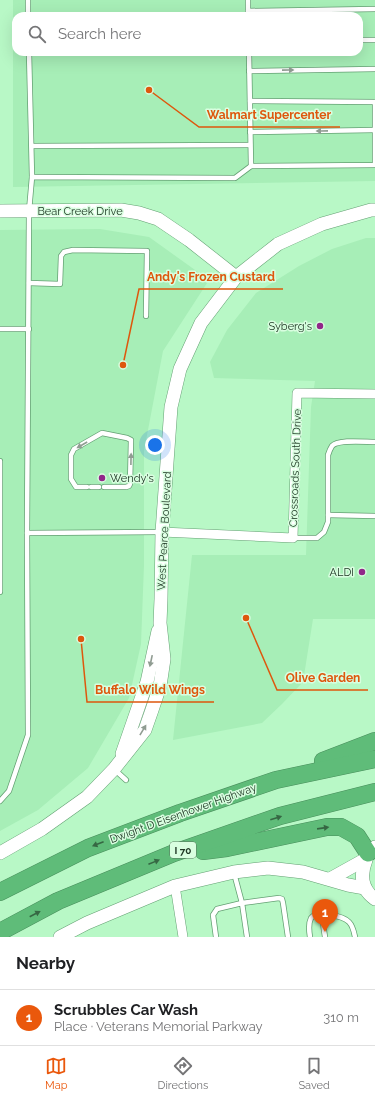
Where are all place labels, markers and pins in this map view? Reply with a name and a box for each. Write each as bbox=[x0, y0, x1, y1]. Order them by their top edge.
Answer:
callout: Walmart Supercenter bbox=[199, 103, 340, 127]
callout: Andy's Frozen Custard bbox=[139, 265, 283, 289]
place label: Syberg's bbox=[268, 320, 312, 333]
marker: Syberg's bbox=[315, 321, 325, 331]
place label: Wendy's bbox=[110, 472, 154, 485]
marker: Wendy's bbox=[97, 473, 107, 483]
place label: ALDI bbox=[330, 566, 354, 579]
marker: ALDI bbox=[357, 567, 367, 577]
callout: Olive Garden bbox=[277, 666, 368, 690]
callout: Buffalo Wild Wings bbox=[87, 678, 214, 702]
pin: 1 bbox=[312, 899, 338, 932]

